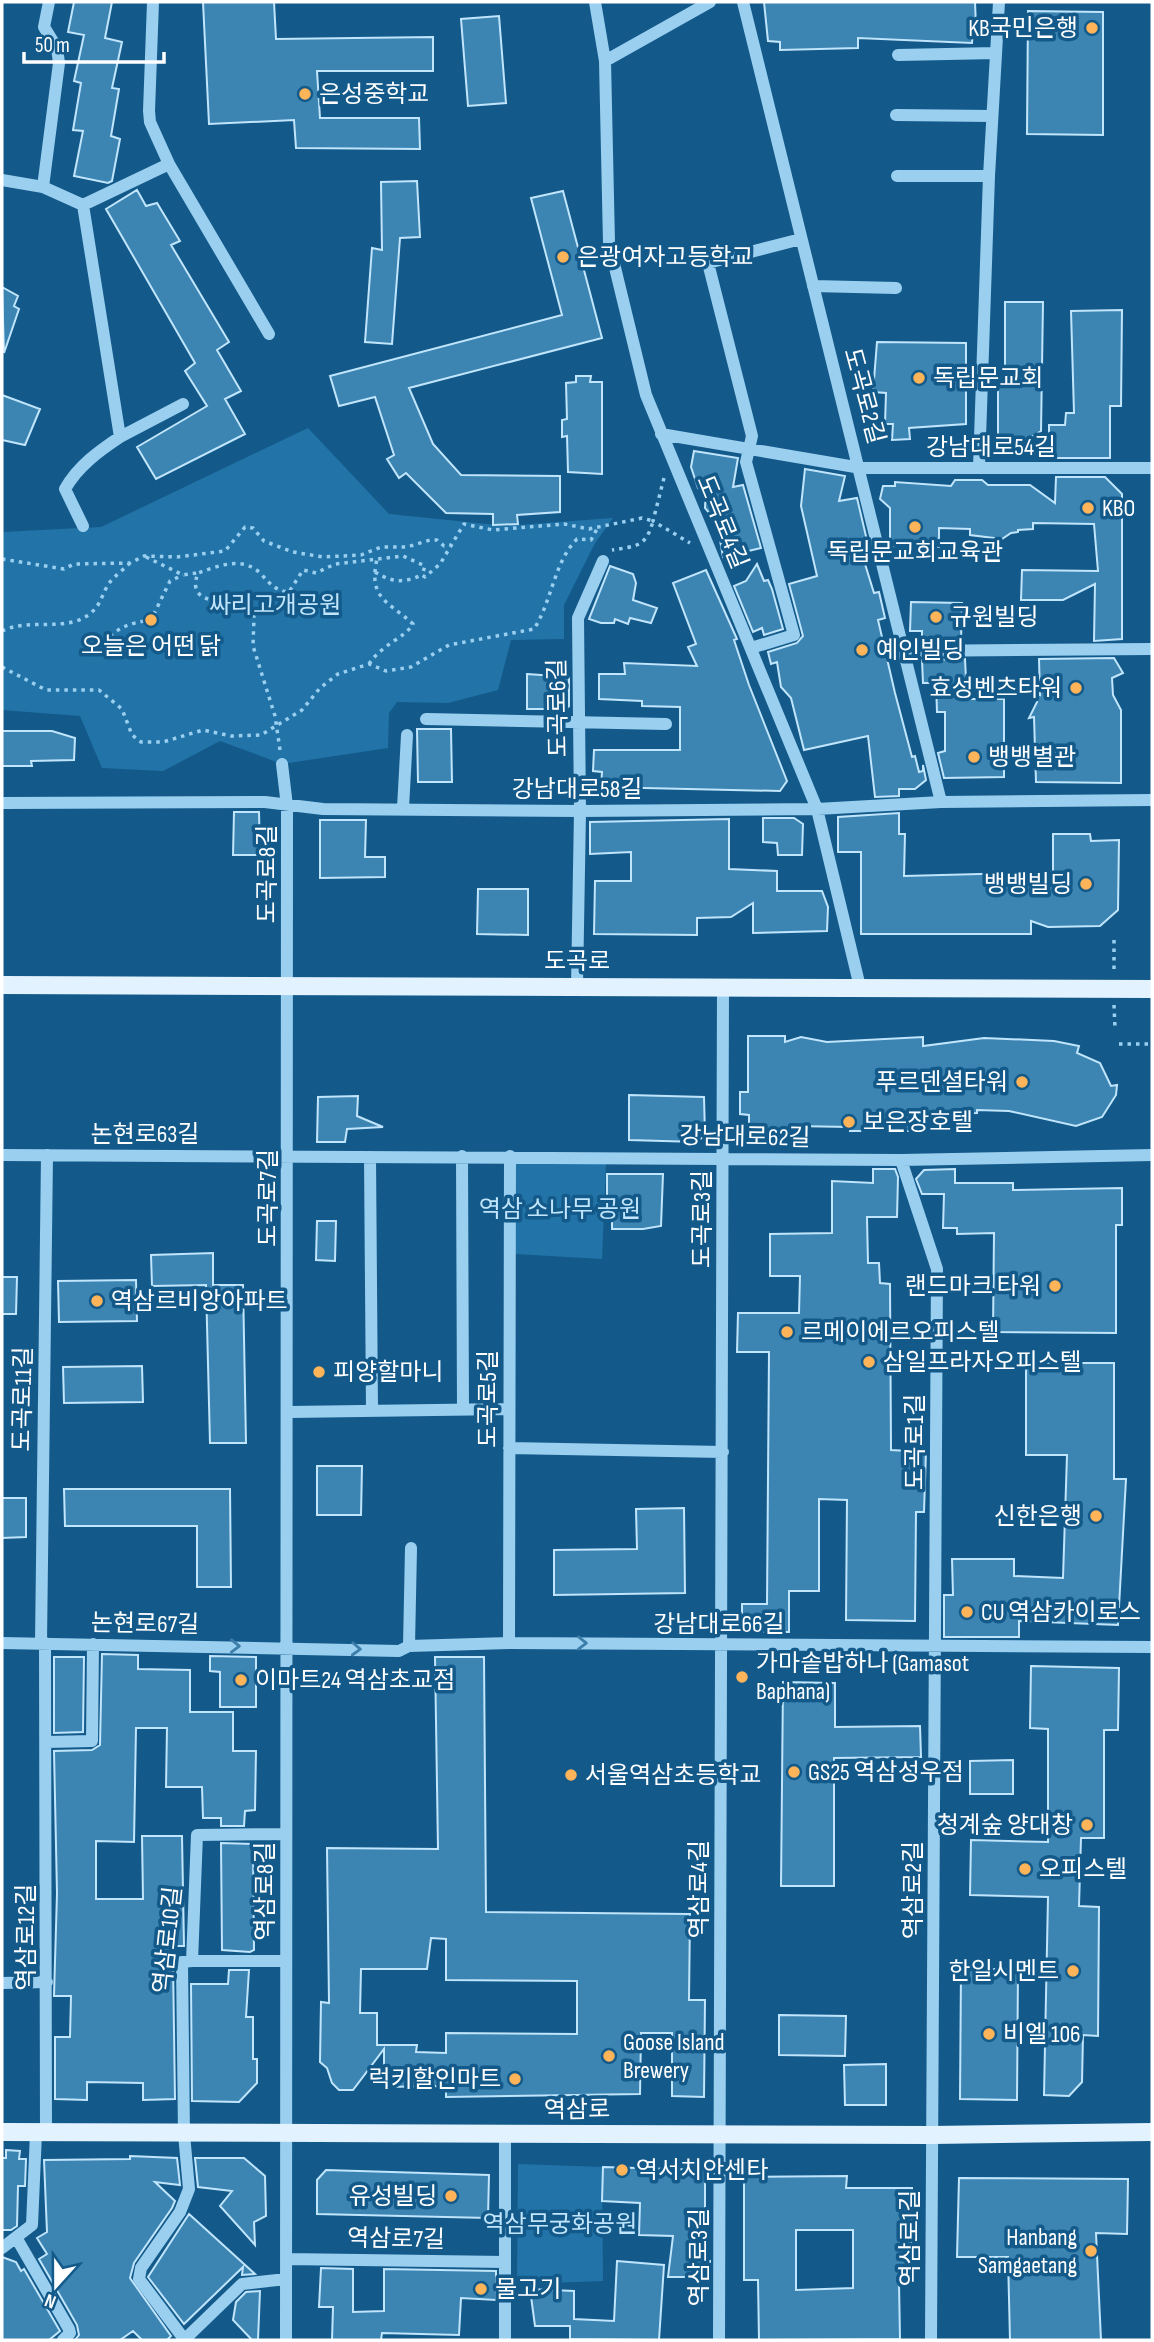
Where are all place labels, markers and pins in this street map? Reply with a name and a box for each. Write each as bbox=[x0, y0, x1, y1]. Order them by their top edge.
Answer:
place label: KB국민은행 bbox=[968, 14, 1078, 43]
marker: KB국민은행 bbox=[1084, 20, 1100, 36]
place label: 은성중학교 bbox=[319, 80, 429, 109]
marker: 은성중학교 bbox=[297, 86, 313, 102]
place label: 은광여자고등학교 bbox=[577, 243, 754, 272]
marker: 은광여자고등학교 bbox=[555, 249, 571, 265]
place label: 독립문교회 bbox=[933, 364, 1043, 393]
marker: 독립문교회 bbox=[911, 370, 927, 386]
place label: KBO bbox=[1102, 494, 1135, 523]
marker: KBO bbox=[1080, 500, 1096, 516]
marker: 독립문교회교육관 bbox=[907, 519, 923, 535]
place label: 독립문교회교육관 bbox=[827, 538, 1003, 567]
place label: 규원빌딩 bbox=[950, 603, 1038, 632]
marker: 규원빌딩 bbox=[928, 609, 944, 625]
marker: 오늘은 어떤 닭 bbox=[143, 612, 159, 628]
place label: 오늘은 어떤 닭 bbox=[81, 632, 221, 661]
place label: 예인빌딩 bbox=[876, 636, 964, 665]
marker: 예인빌딩 bbox=[854, 642, 870, 658]
place label: 효성벤츠타워 bbox=[930, 674, 1062, 703]
marker: 효성벤츠타워 bbox=[1068, 680, 1084, 696]
place label: 뱅뱅별관 bbox=[988, 743, 1076, 772]
marker: 뱅뱅별관 bbox=[966, 749, 982, 765]
place label: 뱅뱅빌딩 bbox=[984, 870, 1072, 899]
marker: 뱅뱅빌딩 bbox=[1078, 876, 1094, 892]
place label: 푸르덴셜타워 bbox=[876, 1068, 1008, 1097]
marker: 푸르덴셜타워 bbox=[1014, 1074, 1030, 1090]
place label: 보은장호텔 bbox=[863, 1108, 973, 1137]
marker: 보은장호텔 bbox=[841, 1114, 857, 1130]
place label: 랜드마크 타워 bbox=[905, 1272, 1041, 1301]
marker: 랜드마크 타워 bbox=[1047, 1278, 1063, 1294]
place label: 역삼르비앙아파트 bbox=[111, 1287, 288, 1316]
marker: 역삼르비앙아파트 bbox=[89, 1293, 105, 1309]
place label: 르메이에르오피스텔 bbox=[801, 1318, 1000, 1347]
marker: 르메이에르오피스텔 bbox=[779, 1324, 795, 1340]
place label: 삼일프라자오피스텔 bbox=[883, 1348, 1082, 1377]
marker: 삼일프라자오피스텔 bbox=[861, 1354, 877, 1370]
place label: 피양할마니 bbox=[333, 1358, 443, 1387]
marker: 피양할마니 bbox=[311, 1364, 327, 1380]
place label: 신한은행 bbox=[994, 1502, 1082, 1531]
marker: 신한은행 bbox=[1088, 1508, 1104, 1524]
place label: CU 역삼카이로스 bbox=[981, 1598, 1141, 1627]
marker: CU 역삼카이로스 bbox=[959, 1604, 975, 1620]
place label: 가마솥밥하나 (Gamasot Baphana) bbox=[756, 1649, 969, 1706]
place label: 이마트24 역삼초교점 bbox=[255, 1666, 455, 1695]
marker: 가마솥밥하나 (Gamasot Baphana) bbox=[734, 1669, 750, 1685]
marker: 이마트24 역삼초교점 bbox=[233, 1672, 249, 1688]
place label: GS25 역삼성우점 bbox=[808, 1758, 964, 1787]
place label: 서울역삼초등학교 bbox=[585, 1761, 762, 1790]
marker: GS25 역삼성우점 bbox=[786, 1764, 802, 1780]
marker: 서울역삼초등학교 bbox=[563, 1767, 579, 1783]
place label: 청계숲 양대창 bbox=[937, 1811, 1073, 1840]
marker: 청계숲 양대창 bbox=[1079, 1817, 1095, 1833]
place label: 오피스텔 bbox=[1039, 1855, 1127, 1884]
marker: 오피스텔 bbox=[1017, 1861, 1033, 1877]
place label: 한일시멘트 bbox=[949, 1957, 1059, 1986]
marker: 한일시멘트 bbox=[1065, 1963, 1081, 1979]
place label: 비엘 106 bbox=[1003, 2020, 1081, 2049]
marker: 비엘 106 bbox=[981, 2026, 997, 2042]
place label: Goose Island Brewery bbox=[623, 2028, 724, 2085]
marker: Goose Island Brewery bbox=[601, 2048, 617, 2064]
place label: 럭키할인마트 bbox=[369, 2065, 501, 2094]
marker: 럭키할인마트 bbox=[507, 2071, 523, 2087]
place label: 역서치안센타 bbox=[636, 2156, 768, 2185]
marker: 역서치안센타 bbox=[614, 2162, 630, 2178]
place label: 유성빌딩 bbox=[349, 2182, 437, 2211]
marker: 유성빌딩 bbox=[443, 2188, 459, 2204]
place label: Hanbang Samgaetang bbox=[978, 2223, 1077, 2280]
marker: Hanbang Samgaetang bbox=[1083, 2243, 1099, 2259]
place label: 물고기 bbox=[495, 2275, 561, 2304]
marker: 물고기 bbox=[473, 2281, 489, 2297]

